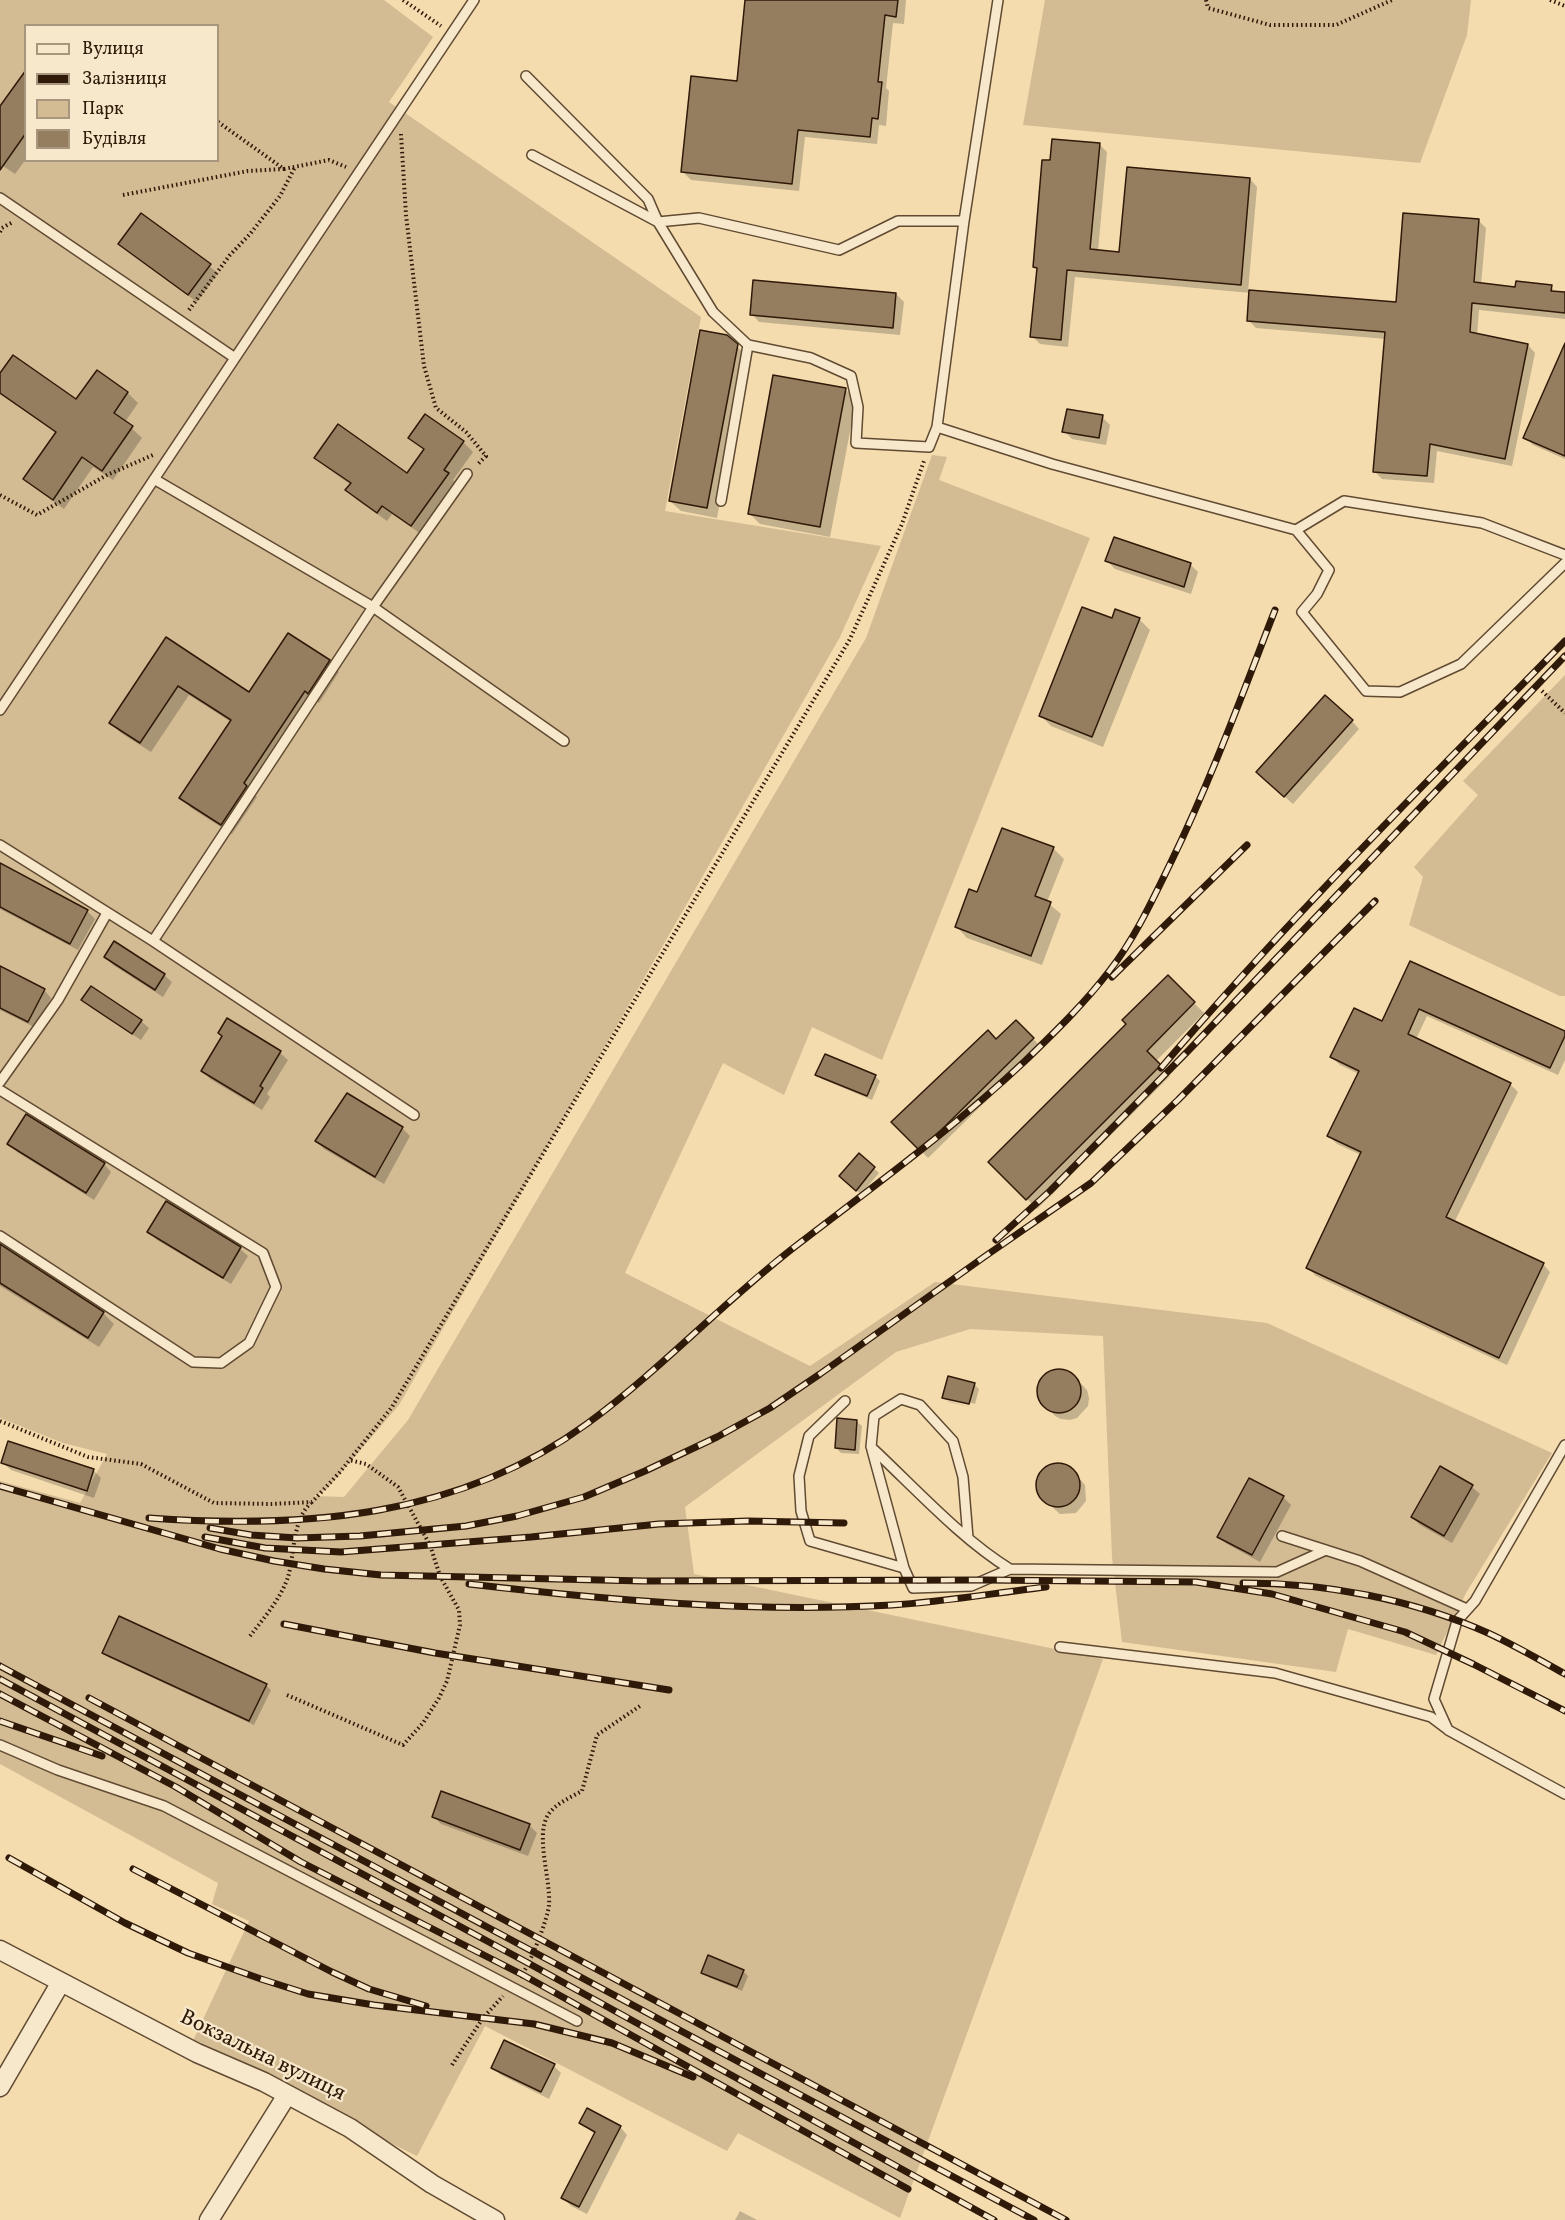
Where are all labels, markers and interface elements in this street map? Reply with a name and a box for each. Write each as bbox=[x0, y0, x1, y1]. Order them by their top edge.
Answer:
legend bbox=[24, 24, 219, 162]
text: Вулиця bbox=[82, 37, 144, 62]
text: Залізниця bbox=[82, 67, 167, 92]
text: Парк bbox=[82, 97, 124, 122]
text: Будівля bbox=[82, 127, 146, 152]
street label: Вокзальна вулиця bbox=[175, 2005, 349, 2109]

